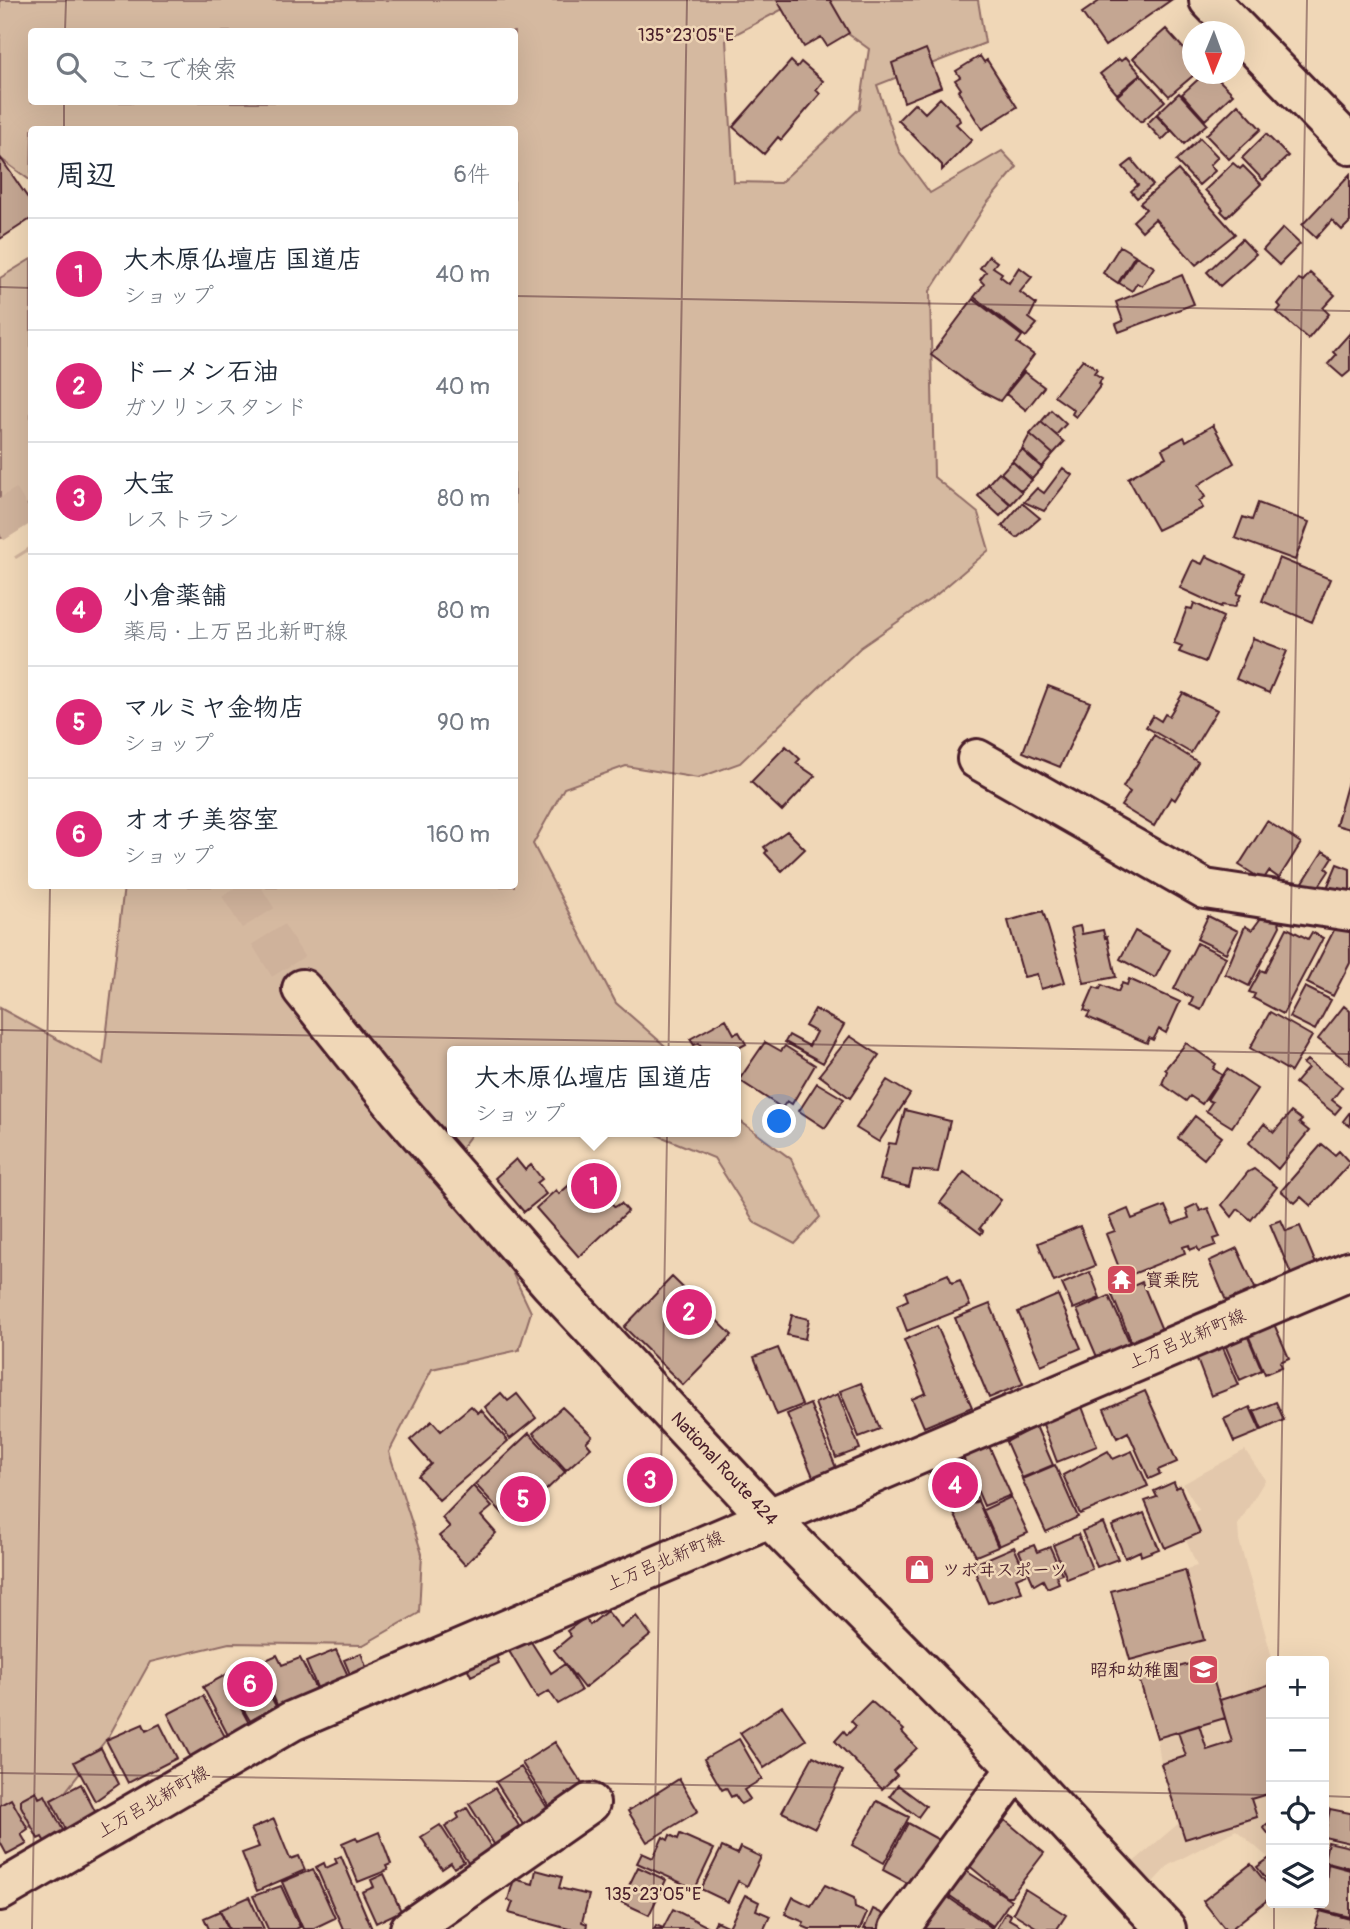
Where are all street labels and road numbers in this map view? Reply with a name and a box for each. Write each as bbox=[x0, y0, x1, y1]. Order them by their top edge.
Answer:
street label: 上万呂北新町線 bbox=[1125, 1304, 1249, 1374]
street label: National Route 424 bbox=[666, 1407, 783, 1531]
street label: 上万呂北新町線 bbox=[603, 1526, 727, 1596]
street label: 上万呂北新町線 bbox=[93, 1761, 213, 1843]

